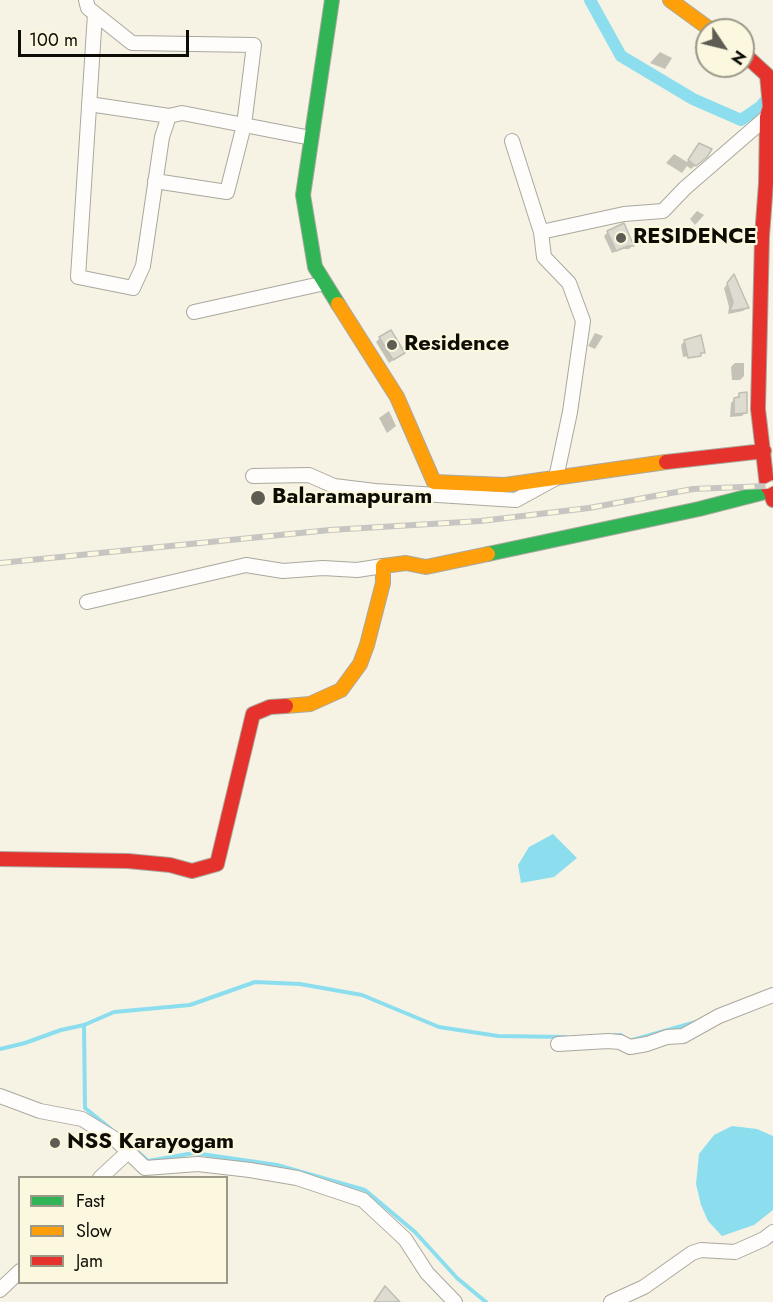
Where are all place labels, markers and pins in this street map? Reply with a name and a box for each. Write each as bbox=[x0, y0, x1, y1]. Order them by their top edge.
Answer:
place label: RESIDENCE bbox=[633, 225, 757, 251]
marker: RESIDENCE bbox=[614, 231, 628, 245]
place label: Residence bbox=[404, 332, 509, 358]
marker: Residence bbox=[385, 338, 399, 352]
place label: Balaramapuram bbox=[272, 485, 432, 511]
marker: Balaramapuram bbox=[249, 489, 267, 507]
place label: NSS Karayogam bbox=[67, 1130, 234, 1156]
marker: NSS Karayogam bbox=[48, 1136, 62, 1150]

